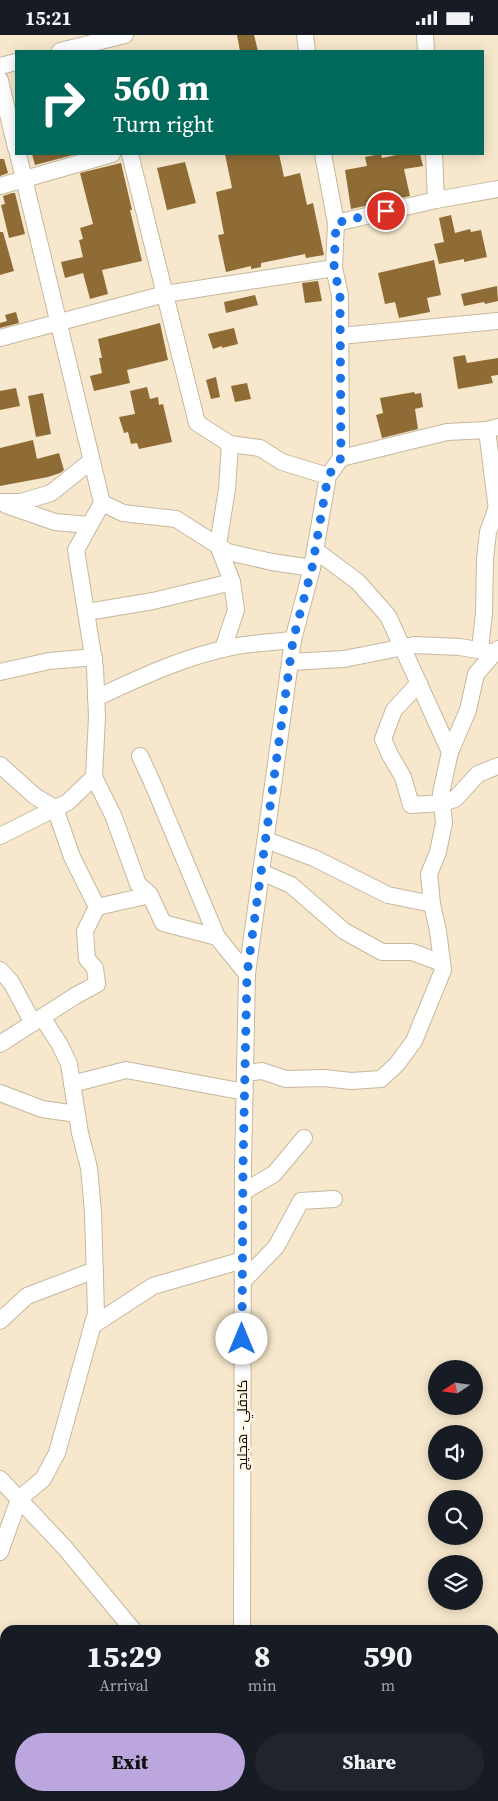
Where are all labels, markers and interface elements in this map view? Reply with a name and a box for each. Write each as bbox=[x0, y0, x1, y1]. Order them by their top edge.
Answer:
text: 15:21 bbox=[25, 5, 72, 31]
text: 560 m bbox=[113, 64, 209, 112]
icon: right bbox=[30, 70, 95, 135]
text: Turn right bbox=[113, 109, 214, 139]
pin bbox=[365, 190, 407, 232]
icon: arrive bbox=[372, 197, 400, 225]
position arrow bbox=[215, 1312, 267, 1364]
north arrow bbox=[428, 1360, 482, 1415]
map controls bbox=[428, 1360, 483, 1610]
street label: كادقلي - هجليج bbox=[232, 1380, 254, 1470]
button: sound bbox=[428, 1425, 483, 1480]
button: search bbox=[428, 1490, 483, 1545]
button: layers bbox=[428, 1555, 483, 1610]
text: 15:29 bbox=[86, 1636, 161, 1677]
text: 8 bbox=[254, 1636, 271, 1677]
text: 590 bbox=[363, 1636, 413, 1677]
text: Arrival bbox=[99, 1674, 149, 1696]
text: min bbox=[248, 1674, 277, 1696]
text: m bbox=[381, 1674, 395, 1696]
button: Exit bbox=[15, 1733, 245, 1791]
button: Share bbox=[255, 1733, 484, 1791]

